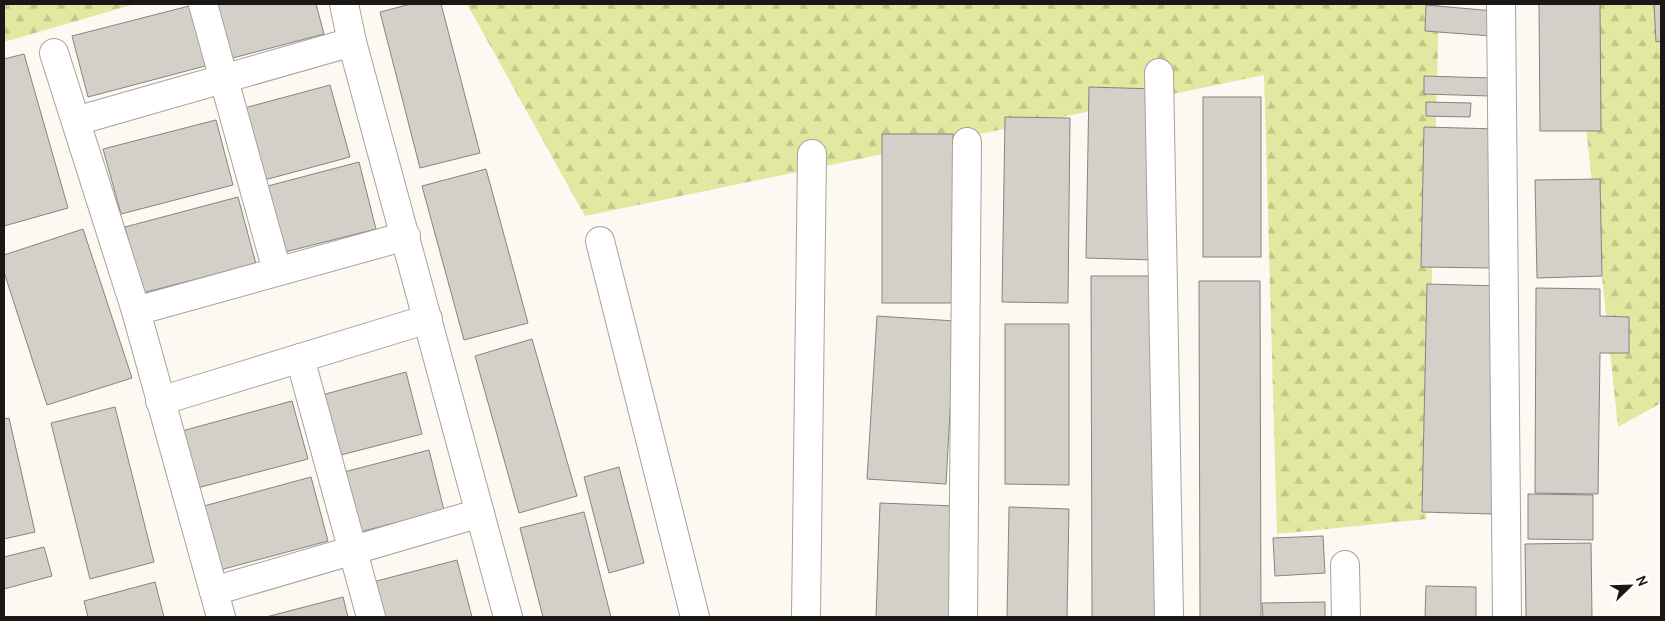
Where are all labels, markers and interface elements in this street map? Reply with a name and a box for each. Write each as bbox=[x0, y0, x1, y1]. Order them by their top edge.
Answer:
north arrow bbox=[1605, 561, 1655, 611]
text: N bbox=[1632, 573, 1652, 589]

